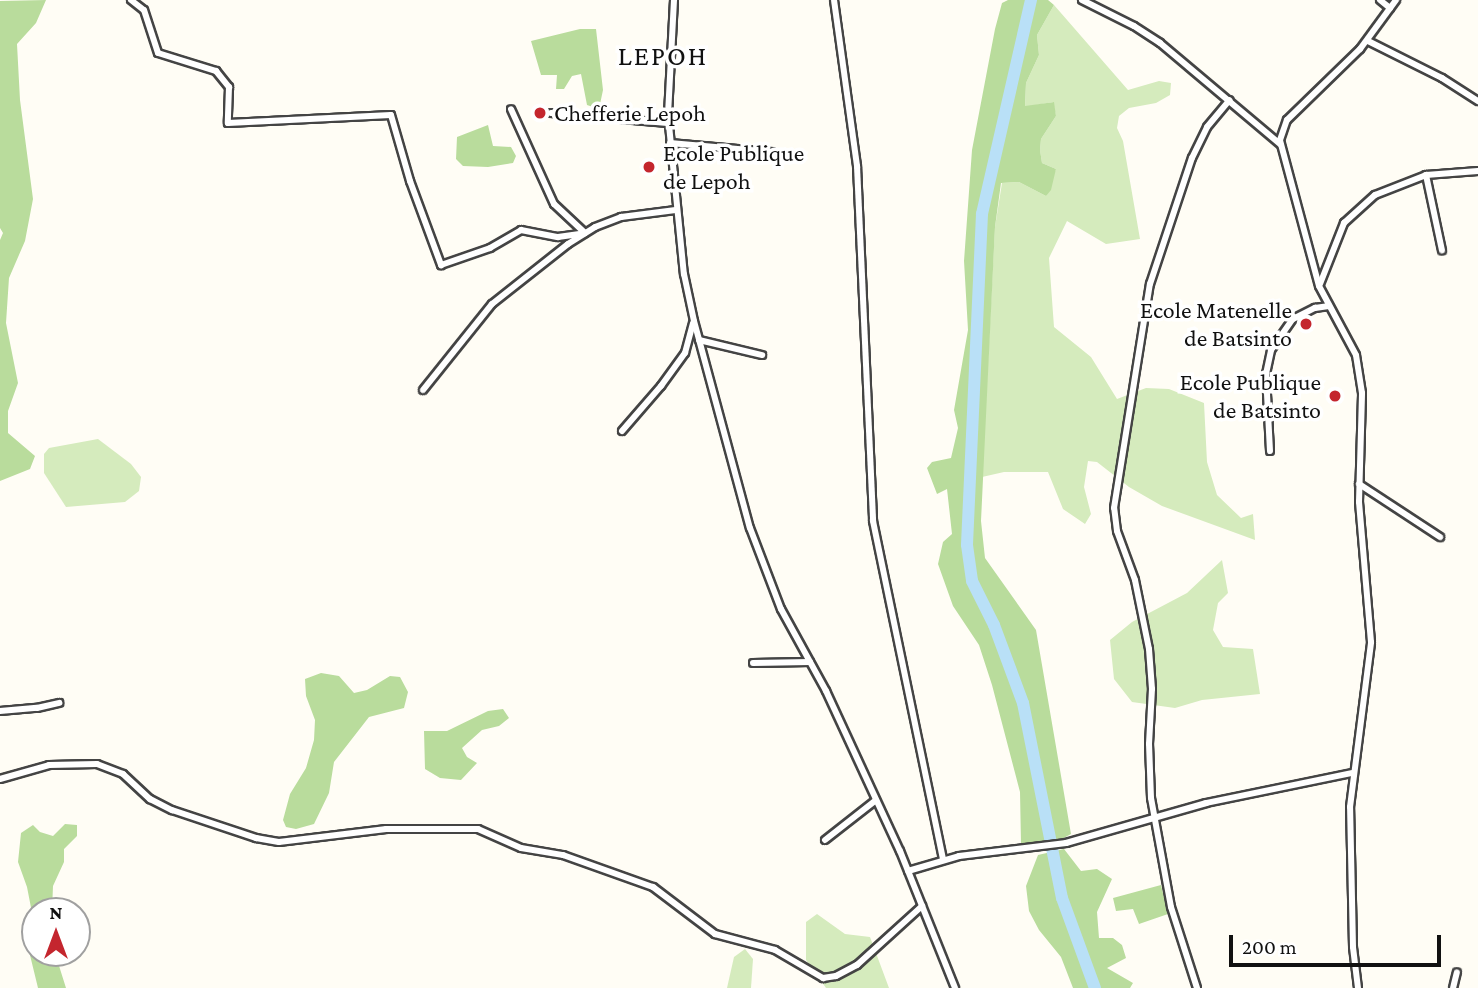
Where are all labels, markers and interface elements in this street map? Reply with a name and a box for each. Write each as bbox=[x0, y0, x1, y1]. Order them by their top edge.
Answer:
district label: LEPOH bbox=[618, 39, 708, 73]
place label: Chefferie Lepoh bbox=[554, 99, 706, 127]
marker: Chefferie Lepoh bbox=[532, 105, 548, 121]
place label: Ecole Publique de Lepoh bbox=[663, 139, 804, 195]
marker: Ecole Publique de Lepoh bbox=[641, 159, 657, 175]
place label: Ecole Matenelle de Batsinto bbox=[1140, 296, 1292, 352]
marker: Ecole Matenelle de Batsinto bbox=[1298, 316, 1314, 332]
place label: Ecole Publique de Batsinto bbox=[1180, 368, 1321, 424]
marker: Ecole Publique de Batsinto bbox=[1327, 388, 1343, 404]
north arrow bbox=[21, 897, 91, 967]
text: N bbox=[50, 902, 62, 923]
scale bar bbox=[1233, 922, 1445, 966]
text: 200 m bbox=[1242, 935, 1297, 959]

